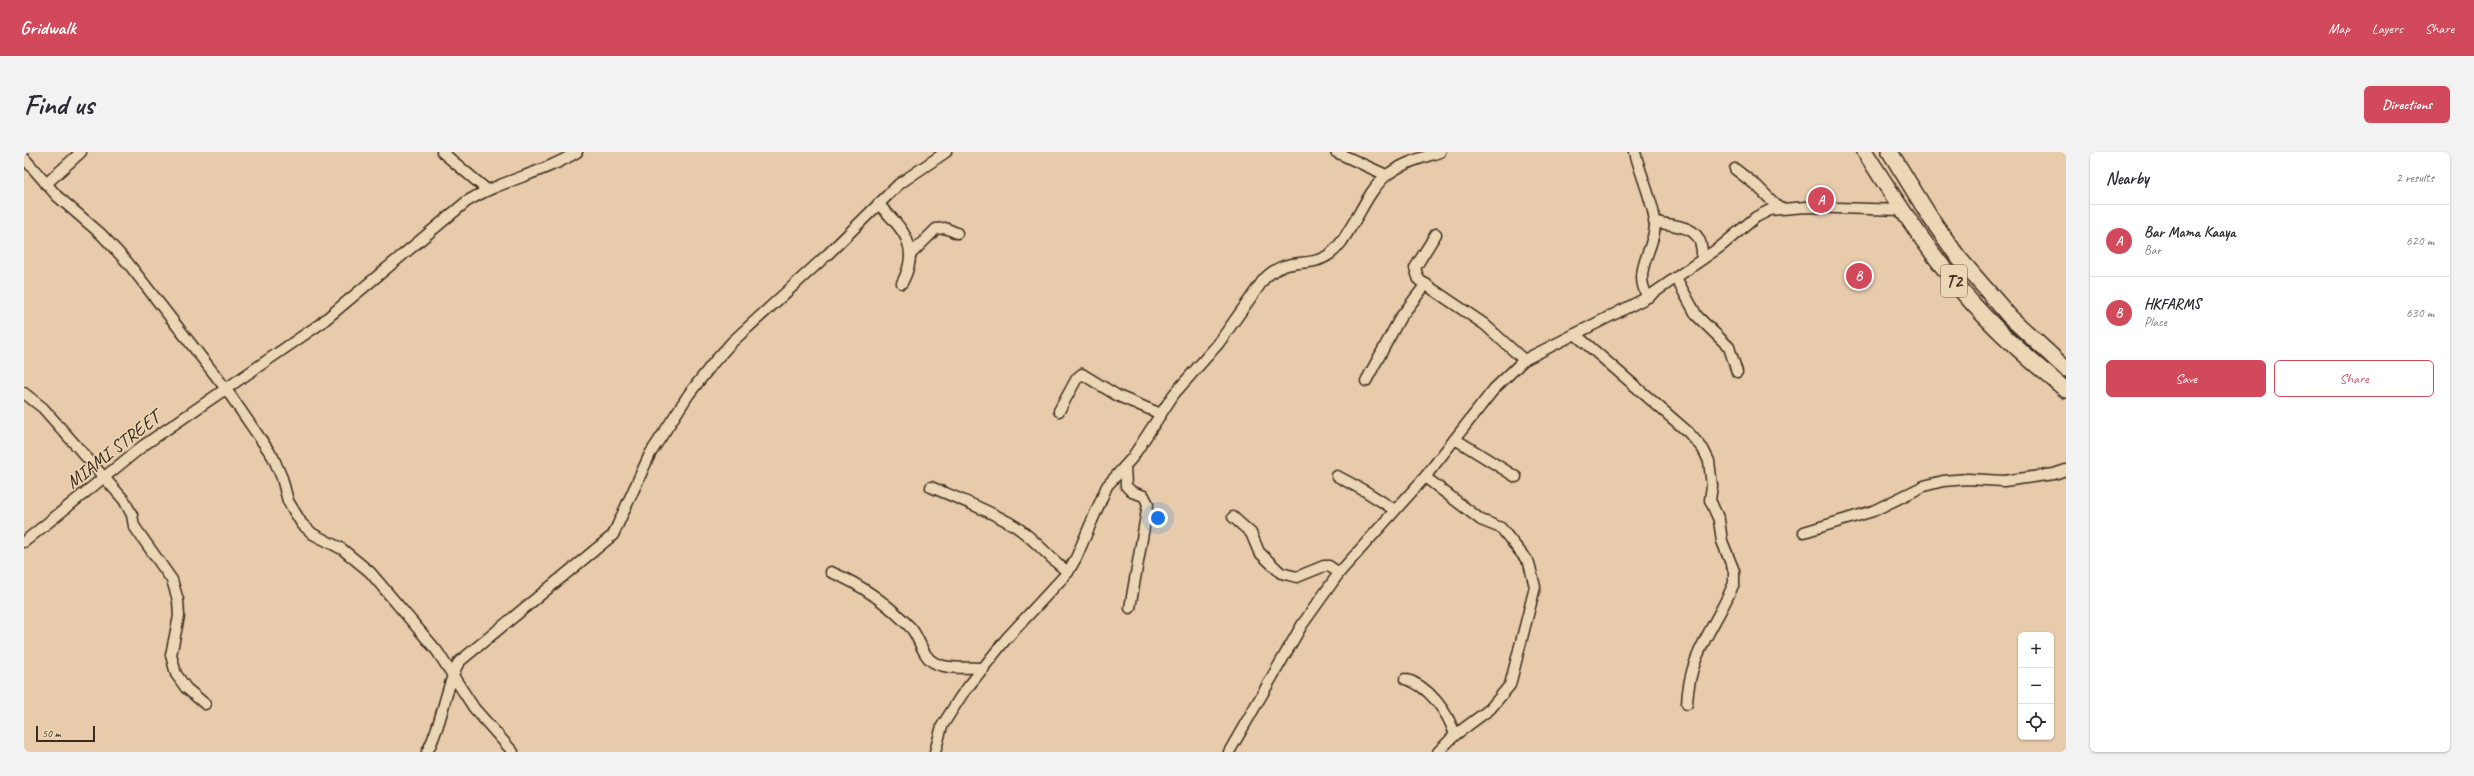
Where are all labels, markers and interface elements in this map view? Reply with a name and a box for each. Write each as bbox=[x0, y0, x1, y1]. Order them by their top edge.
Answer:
text: Gridwalk bbox=[20, 16, 76, 40]
text: Map bbox=[2328, 20, 2350, 37]
text: Layers bbox=[2372, 20, 2403, 37]
text: Share bbox=[2425, 20, 2454, 37]
button: Directions bbox=[2364, 86, 2450, 123]
text: Find us bbox=[24, 87, 94, 122]
text: Nearby bbox=[2106, 168, 2149, 189]
text: 2 results bbox=[2396, 170, 2434, 186]
pin: A bbox=[1808, 185, 1834, 215]
text: Bar Mama Kaaya bbox=[2144, 223, 2236, 242]
text: A bbox=[2116, 233, 2122, 249]
text: 620 m bbox=[2406, 233, 2434, 249]
text: Bar bbox=[2144, 242, 2161, 258]
pin: B bbox=[1846, 261, 1872, 291]
road number: T2 bbox=[1941, 265, 1967, 297]
text: HKFARMS bbox=[2144, 295, 2201, 314]
text: B bbox=[2116, 305, 2122, 321]
text: 630 m bbox=[2406, 305, 2434, 321]
text: Place bbox=[2144, 314, 2167, 330]
button: Save bbox=[2106, 360, 2266, 397]
button: Share bbox=[2274, 360, 2434, 397]
street label: MIAMI STREET bbox=[61, 403, 169, 494]
your location bbox=[1148, 508, 1168, 528]
map controls bbox=[2018, 632, 2054, 740]
button: + bbox=[2018, 632, 2054, 668]
button: − bbox=[2018, 668, 2054, 704]
button: locate bbox=[2018, 704, 2054, 740]
scale bar bbox=[36, 724, 95, 743]
text: 50 m bbox=[42, 726, 61, 740]

